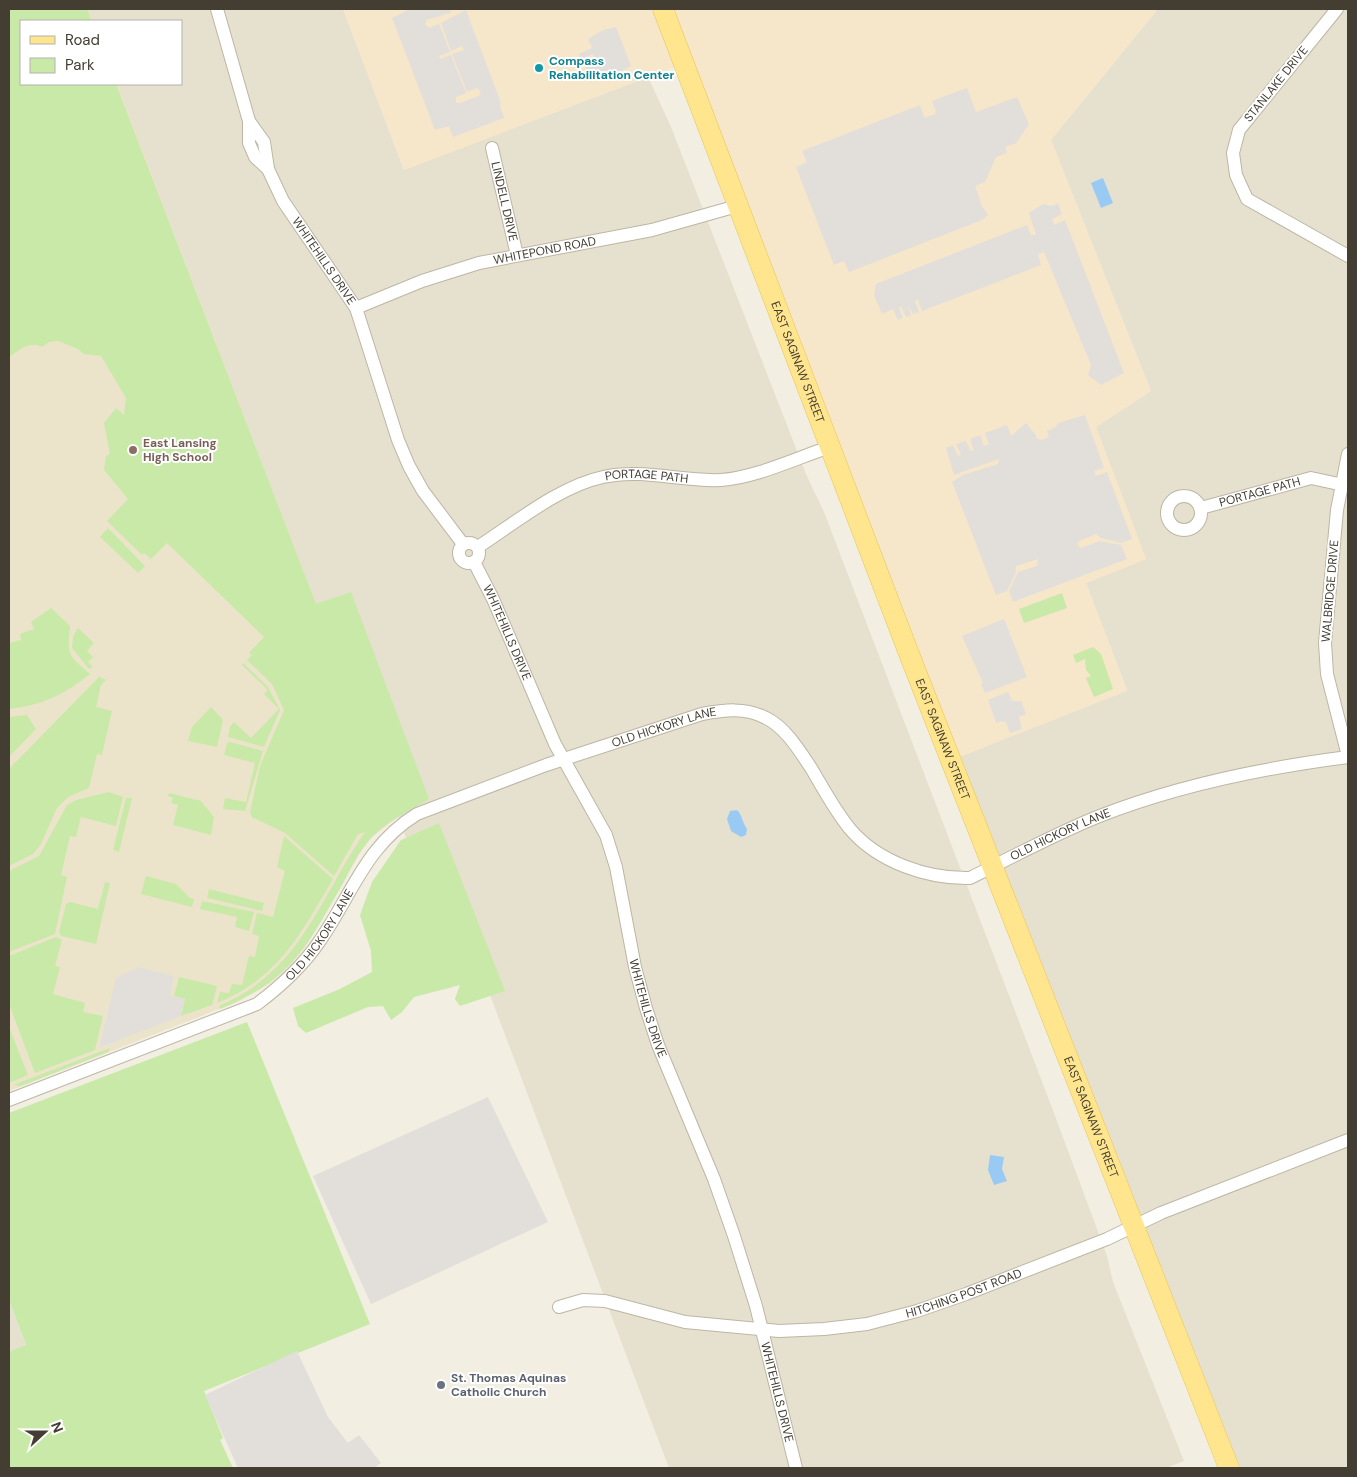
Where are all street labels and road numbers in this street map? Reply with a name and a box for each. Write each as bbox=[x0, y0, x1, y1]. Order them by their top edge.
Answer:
street label: STANLAKE DRIVE bbox=[1240, 43, 1312, 125]
street label: LINDELL DRIVE bbox=[487, 160, 522, 243]
street label: WHITEHILLS DRIVE bbox=[288, 214, 360, 308]
street label: WHITEPOND ROAD bbox=[492, 233, 597, 268]
street label: EAST SAGINAW STREET bbox=[767, 299, 828, 426]
street label: PORTAGE PATH bbox=[604, 466, 689, 487]
street label: PORTAGE PATH bbox=[1217, 473, 1302, 511]
street label: WALBRIDGE DRIVE bbox=[1318, 539, 1342, 643]
street label: WHITEHILLS DRIVE bbox=[479, 582, 535, 683]
street label: EAST SAGINAW STREET bbox=[912, 676, 974, 803]
street label: OLD HICKORY LANE bbox=[610, 704, 718, 751]
street label: OLD HICKORY LANE bbox=[1007, 804, 1113, 864]
street label: OLD HICKORY LANE bbox=[282, 886, 357, 984]
street label: WHITEHILLS DRIVE bbox=[626, 957, 670, 1060]
street label: EAST SAGINAW STREET bbox=[1060, 1054, 1122, 1180]
street label: HITCHING POST ROAD bbox=[904, 1265, 1024, 1322]
street label: WHITEHILLS DRIVE bbox=[757, 1340, 797, 1444]

